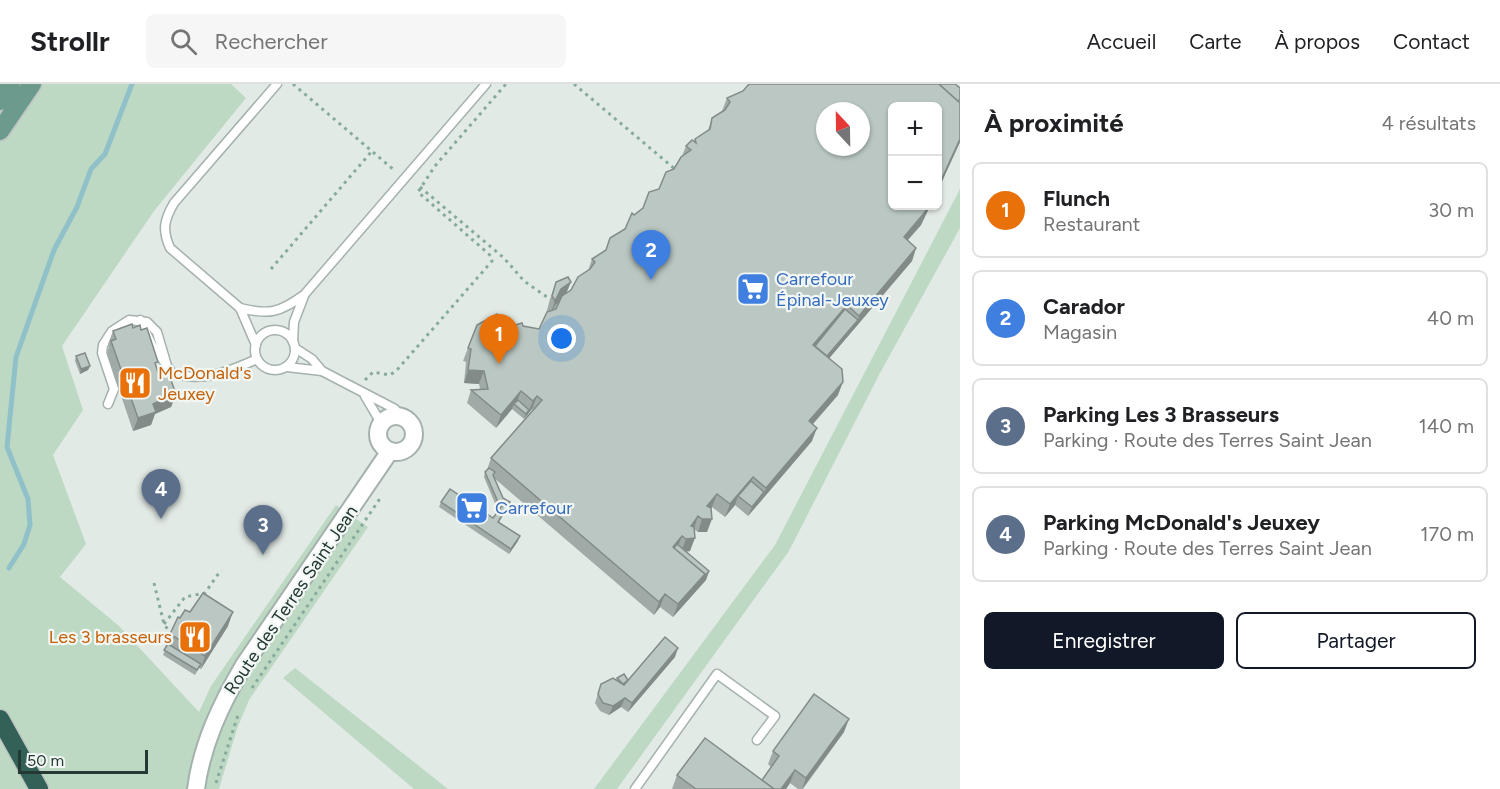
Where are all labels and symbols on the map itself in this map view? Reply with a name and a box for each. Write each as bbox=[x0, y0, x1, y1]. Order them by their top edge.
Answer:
north arrow bbox=[816, 102, 870, 156]
pin: 2 bbox=[632, 230, 670, 280]
place label: Carrefour Épinal-Jeuxey bbox=[776, 268, 889, 311]
supermarket icon: Carrefour Épinal-Jeuxey bbox=[735, 271, 771, 307]
pin: 1 bbox=[480, 314, 518, 364]
your location bbox=[547, 324, 576, 353]
place label: McDonald's Jeuxey bbox=[158, 362, 252, 405]
restaurant icon: McDonald's Jeuxey bbox=[117, 365, 153, 401]
pin: 4 bbox=[142, 470, 180, 519]
supermarket icon: Carrefour bbox=[454, 490, 490, 526]
place label: Carrefour bbox=[495, 497, 572, 519]
street label: Route des Terres Saint Jean bbox=[219, 501, 363, 699]
pin: 3 bbox=[244, 506, 282, 555]
restaurant icon: Les 3 brasseurs bbox=[177, 619, 213, 655]
place label: Les 3 brasseurs bbox=[49, 626, 172, 648]
scale bar bbox=[18, 747, 148, 774]

